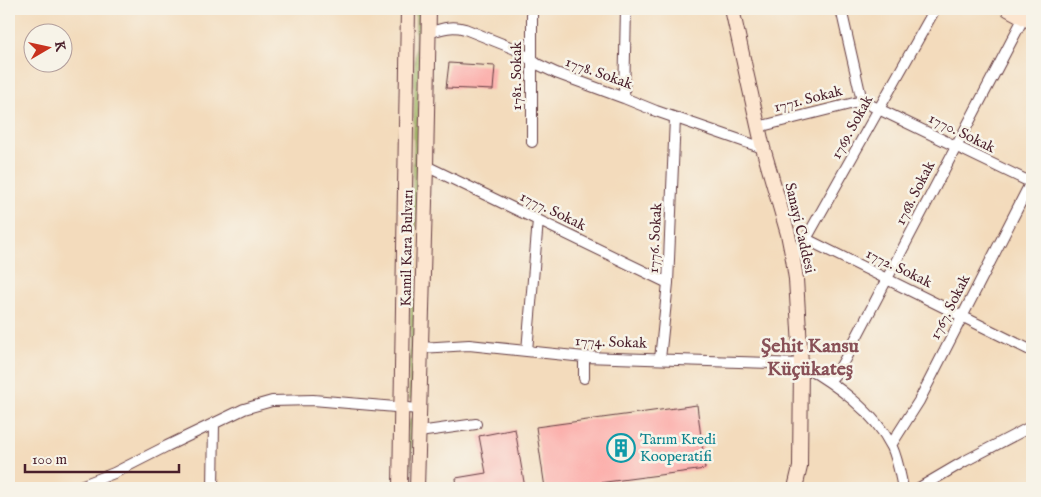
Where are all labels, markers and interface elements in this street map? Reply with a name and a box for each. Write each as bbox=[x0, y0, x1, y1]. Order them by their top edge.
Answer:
north arrow bbox=[22, 22, 72, 72]
text: K bbox=[50, 40, 70, 53]
street label: 1781. Sokak bbox=[507, 41, 526, 110]
street label: 1778. Sokak bbox=[563, 52, 636, 94]
street label: 1771. Sokak bbox=[772, 81, 845, 117]
street label: 1769. Sokak bbox=[827, 91, 878, 162]
street label: 1770. Sokak bbox=[926, 109, 999, 158]
street label: 1768. Sokak bbox=[891, 157, 940, 228]
street label: Sanayi Caddesi bbox=[780, 181, 820, 275]
street label: 1777. Sokak bbox=[517, 187, 590, 236]
street label: Kamil Kara Bulvarı bbox=[396, 189, 418, 307]
street label: 1776. Sokak bbox=[644, 201, 666, 274]
street label: 1772. Sokak bbox=[863, 244, 936, 293]
street label: 1767. Sokak bbox=[925, 270, 975, 343]
street label: 1774. Sokak bbox=[575, 331, 648, 353]
district label: Şehit Kansu Küçükateş bbox=[761, 334, 860, 382]
place label: Tarım Kredi Kooperatifi bbox=[640, 430, 716, 466]
building icon: Tarım Kredi Kooperatifi bbox=[606, 433, 636, 463]
scale bar bbox=[25, 442, 179, 474]
text: 100 m bbox=[32, 450, 68, 469]

